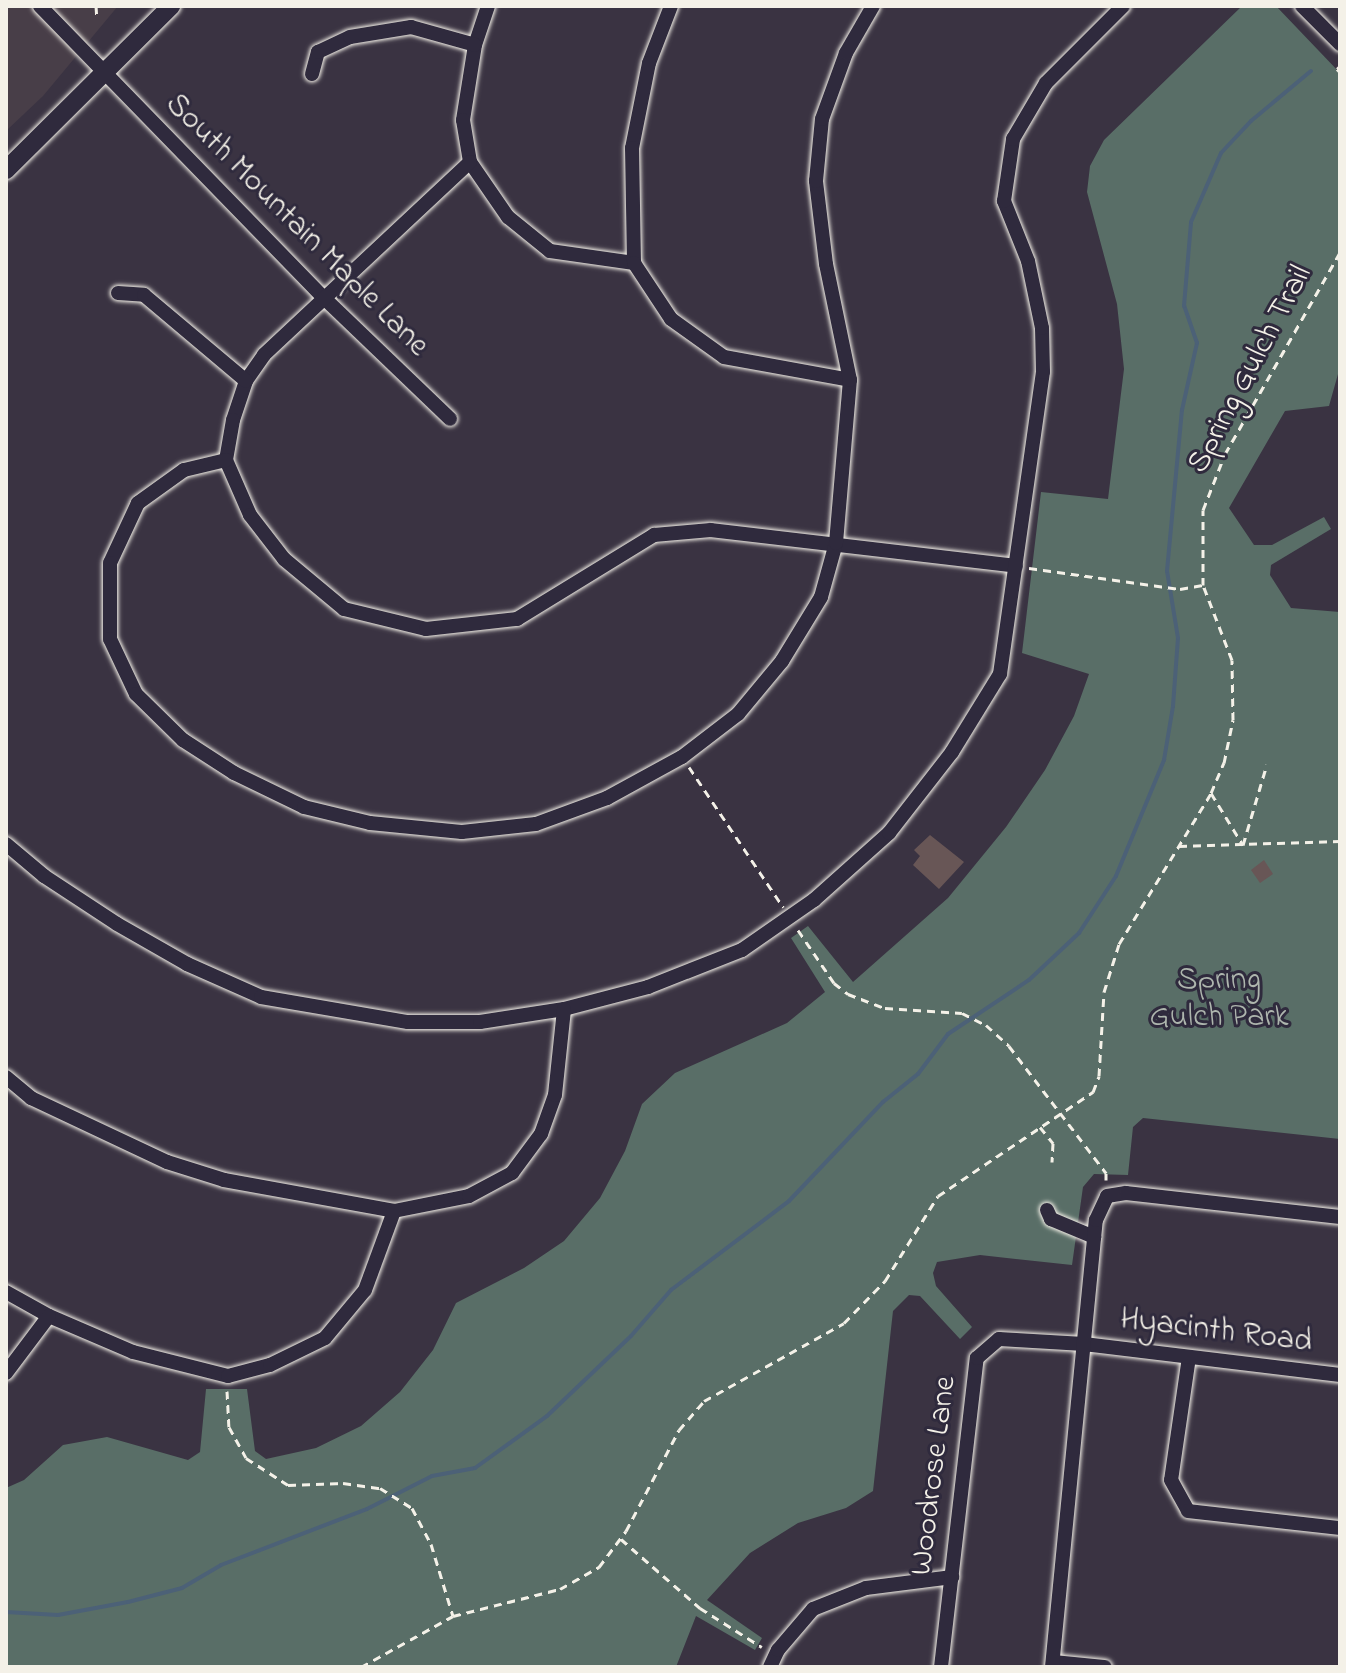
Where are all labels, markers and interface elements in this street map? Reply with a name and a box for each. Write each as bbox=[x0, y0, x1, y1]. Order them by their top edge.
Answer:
street label: South Mountain Maple Lane bbox=[156, 86, 436, 366]
street label: Spring Gulch Trail bbox=[1180, 260, 1322, 480]
park label: Spring Gulch Park bbox=[1150, 963, 1288, 1038]
street label: Hyacinth Road bbox=[1118, 1301, 1314, 1363]
street label: Woodrose Lane bbox=[904, 1374, 966, 1578]

